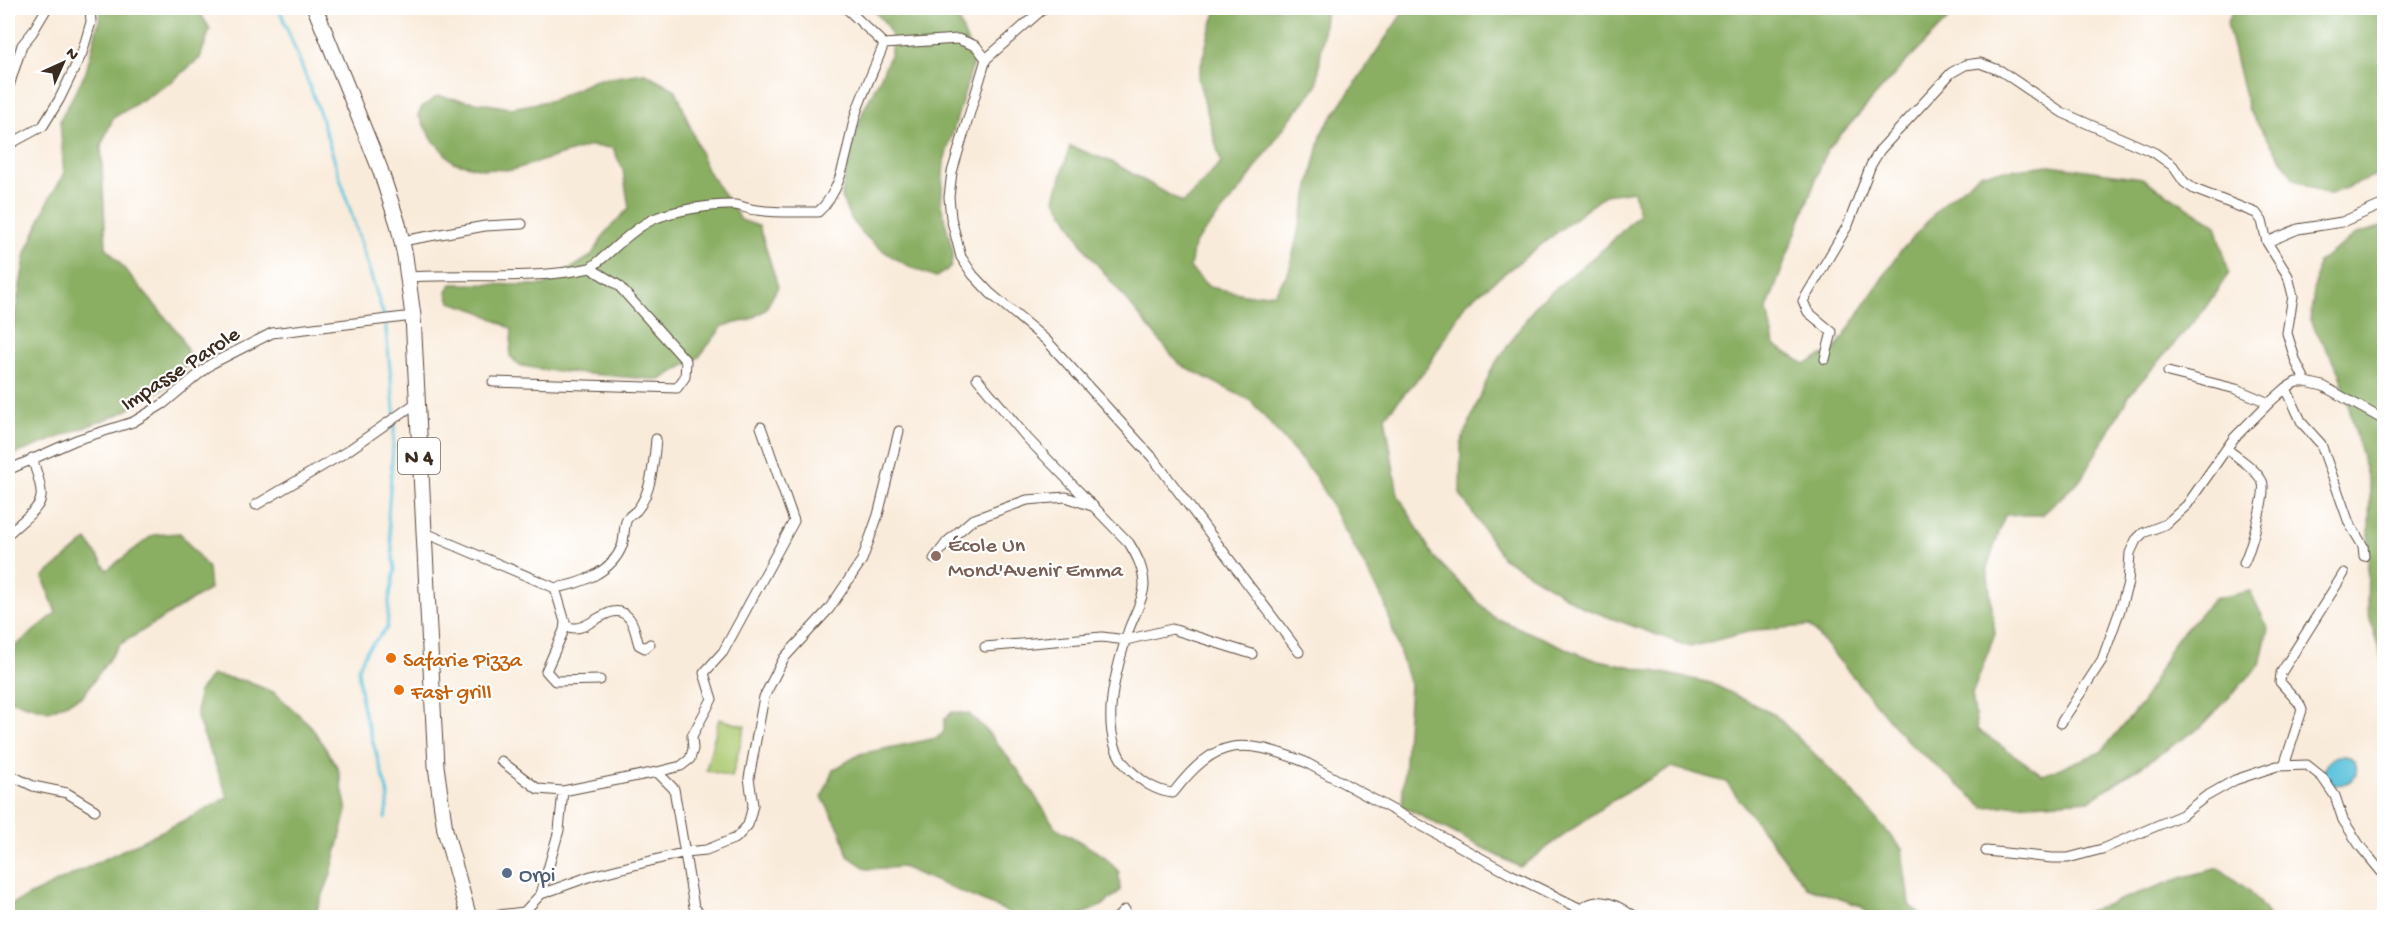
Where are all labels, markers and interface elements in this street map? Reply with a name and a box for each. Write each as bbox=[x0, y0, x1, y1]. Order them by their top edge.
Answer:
north arrow bbox=[33, 33, 93, 93]
text: N bbox=[61, 44, 82, 66]
street label: Impasse Parole bbox=[117, 322, 246, 418]
road number: N 4 bbox=[398, 438, 440, 474]
place label: École Un Mond'Avenir Emma bbox=[948, 534, 1124, 585]
marker: École Un Mond'Avenir Emma bbox=[929, 549, 943, 563]
place label: Safarie Pizza bbox=[403, 649, 523, 675]
marker: Safarie Pizza bbox=[384, 651, 398, 665]
place label: Fast grill bbox=[410, 681, 492, 707]
marker: Fast grill bbox=[392, 683, 406, 697]
place label: Orpi bbox=[519, 864, 556, 890]
marker: Orpi bbox=[500, 866, 514, 880]

